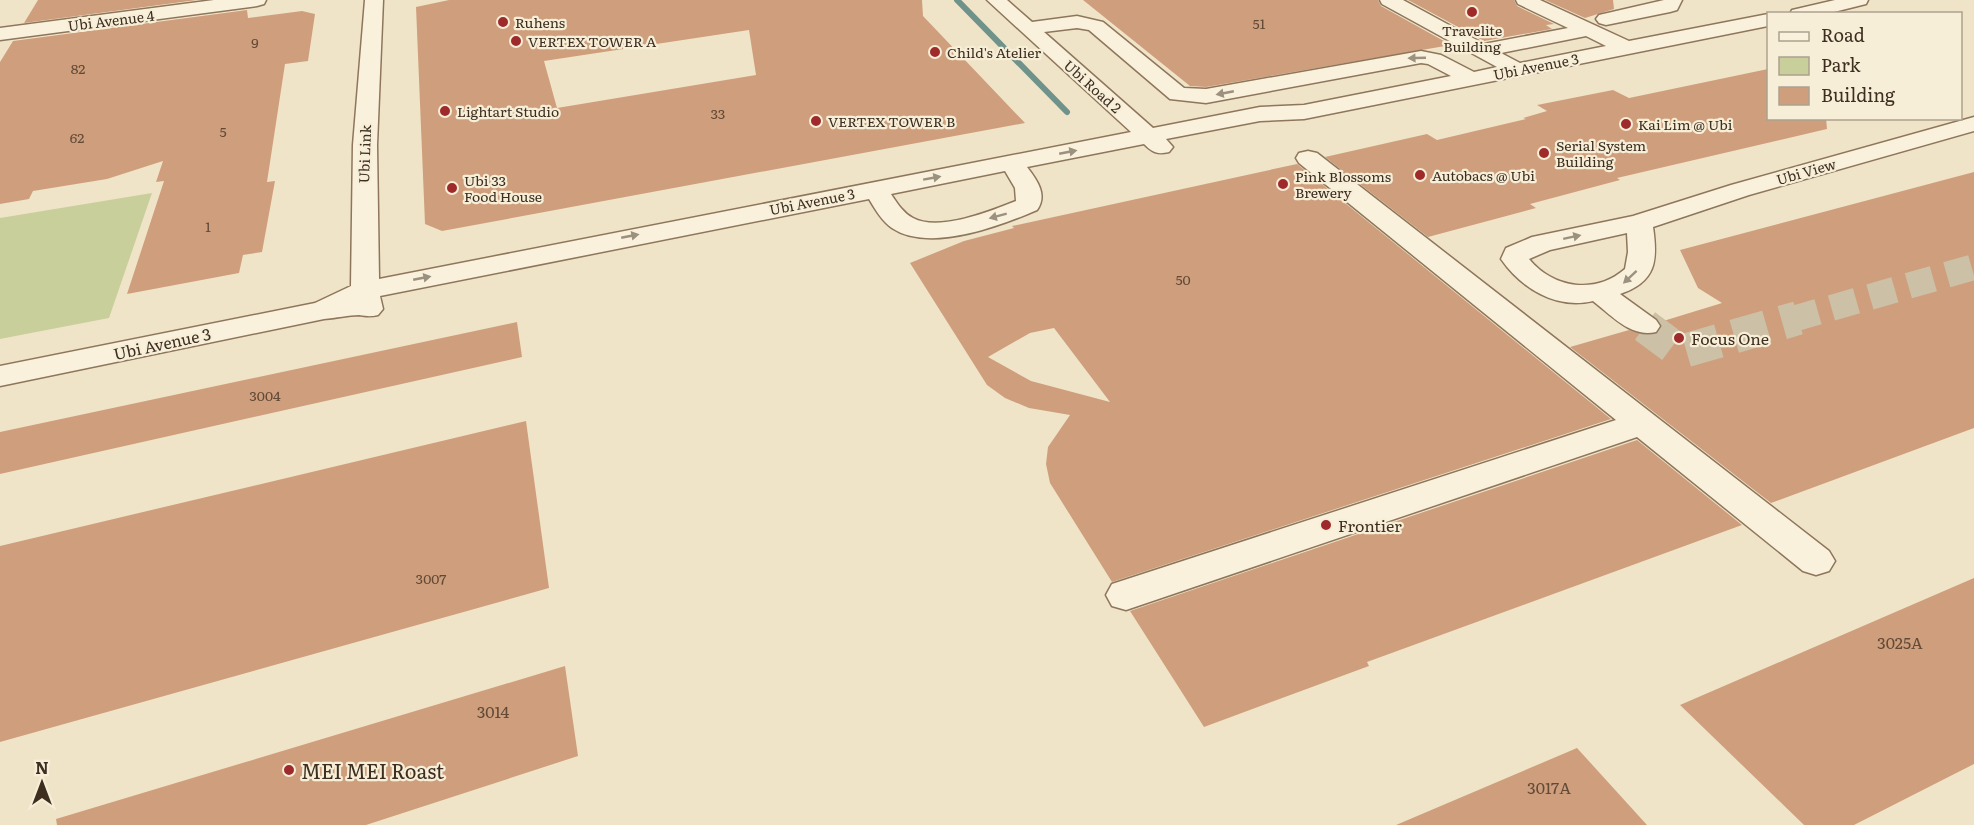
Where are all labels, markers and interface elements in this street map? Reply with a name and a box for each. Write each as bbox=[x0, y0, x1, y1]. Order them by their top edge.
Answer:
street label: Ubi Avenue 4 bbox=[67, 5, 156, 35]
marker: Travelite Building bbox=[1465, 5, 1479, 19]
place label: Ruhens bbox=[515, 12, 565, 32]
legend bbox=[1767, 12, 1962, 120]
house number: 51 bbox=[1253, 13, 1266, 33]
marker: Ruhens bbox=[496, 15, 510, 29]
place label: Travelite Building bbox=[1442, 20, 1502, 56]
text: Road bbox=[1821, 21, 1865, 48]
place label: VERTEX TOWER A bbox=[528, 31, 657, 51]
house number: 9 bbox=[251, 32, 259, 52]
marker: VERTEX TOWER A bbox=[509, 34, 523, 48]
place label: Child's Atelier bbox=[947, 42, 1041, 62]
marker: Child's Atelier bbox=[928, 45, 942, 59]
street label: Ubi Avenue 3 bbox=[1491, 48, 1581, 84]
text: Park bbox=[1821, 51, 1862, 78]
one-way arrow bbox=[1407, 53, 1426, 63]
street label: Ubi Road 2 bbox=[1060, 55, 1126, 117]
house number: 82 bbox=[71, 58, 85, 78]
text: Building bbox=[1821, 81, 1896, 108]
one-way arrow bbox=[1215, 89, 1234, 98]
place label: Lightart Studio bbox=[457, 101, 559, 121]
house number: 33 bbox=[711, 103, 725, 123]
marker: Lightart Studio bbox=[438, 104, 452, 118]
place label: VERTEX TOWER B bbox=[828, 111, 955, 131]
marker: VERTEX TOWER B bbox=[809, 114, 823, 128]
place label: Kai Lim @ Ubi bbox=[1638, 114, 1733, 134]
marker: Kai Lim @ Ubi bbox=[1619, 117, 1633, 131]
house number: 5 bbox=[219, 121, 227, 141]
street label: Ubi Link bbox=[353, 124, 375, 184]
house number: 62 bbox=[70, 127, 84, 147]
place label: Serial System Building bbox=[1556, 135, 1647, 171]
marker: Serial System Building bbox=[1537, 146, 1551, 160]
one-way arrow bbox=[1059, 147, 1078, 156]
street label: Ubi View bbox=[1774, 153, 1838, 189]
place label: Autobacs @ Ubi bbox=[1432, 165, 1535, 185]
place label: Pink Blossoms Brewery bbox=[1295, 166, 1391, 202]
marker: Autobacs @ Ubi bbox=[1413, 168, 1427, 182]
place label: Ubi 33 Food House bbox=[464, 170, 542, 206]
one-way arrow bbox=[923, 173, 942, 182]
marker: Pink Blossoms Brewery bbox=[1276, 177, 1290, 191]
marker: Ubi 33 Food House bbox=[445, 181, 459, 195]
street label: Ubi Avenue 3 bbox=[767, 183, 857, 219]
one-way arrow bbox=[989, 212, 1007, 222]
house number: 1 bbox=[205, 216, 211, 236]
one-way arrow bbox=[621, 231, 640, 240]
one-way arrow bbox=[1563, 231, 1581, 241]
house number: 50 bbox=[1175, 269, 1191, 289]
one-way arrow bbox=[1623, 270, 1638, 283]
one-way arrow bbox=[413, 273, 432, 282]
street label: Ubi Avenue 3 bbox=[111, 321, 213, 365]
place label: Focus One bbox=[1691, 326, 1769, 350]
marker: Focus One bbox=[1672, 331, 1686, 345]
house number: 3004 bbox=[249, 385, 281, 405]
place label: Frontier bbox=[1338, 513, 1402, 537]
marker: Frontier bbox=[1319, 518, 1333, 532]
house number: 3007 bbox=[416, 568, 446, 588]
house number: 3025A bbox=[1877, 630, 1923, 654]
house number: 3014 bbox=[477, 699, 509, 723]
north arrow bbox=[12, 753, 72, 813]
text: N bbox=[35, 755, 49, 779]
place label: MEI MEI Roast bbox=[301, 755, 444, 785]
marker: MEI MEI Roast bbox=[282, 763, 296, 777]
house number: 3017A bbox=[1527, 775, 1571, 799]

